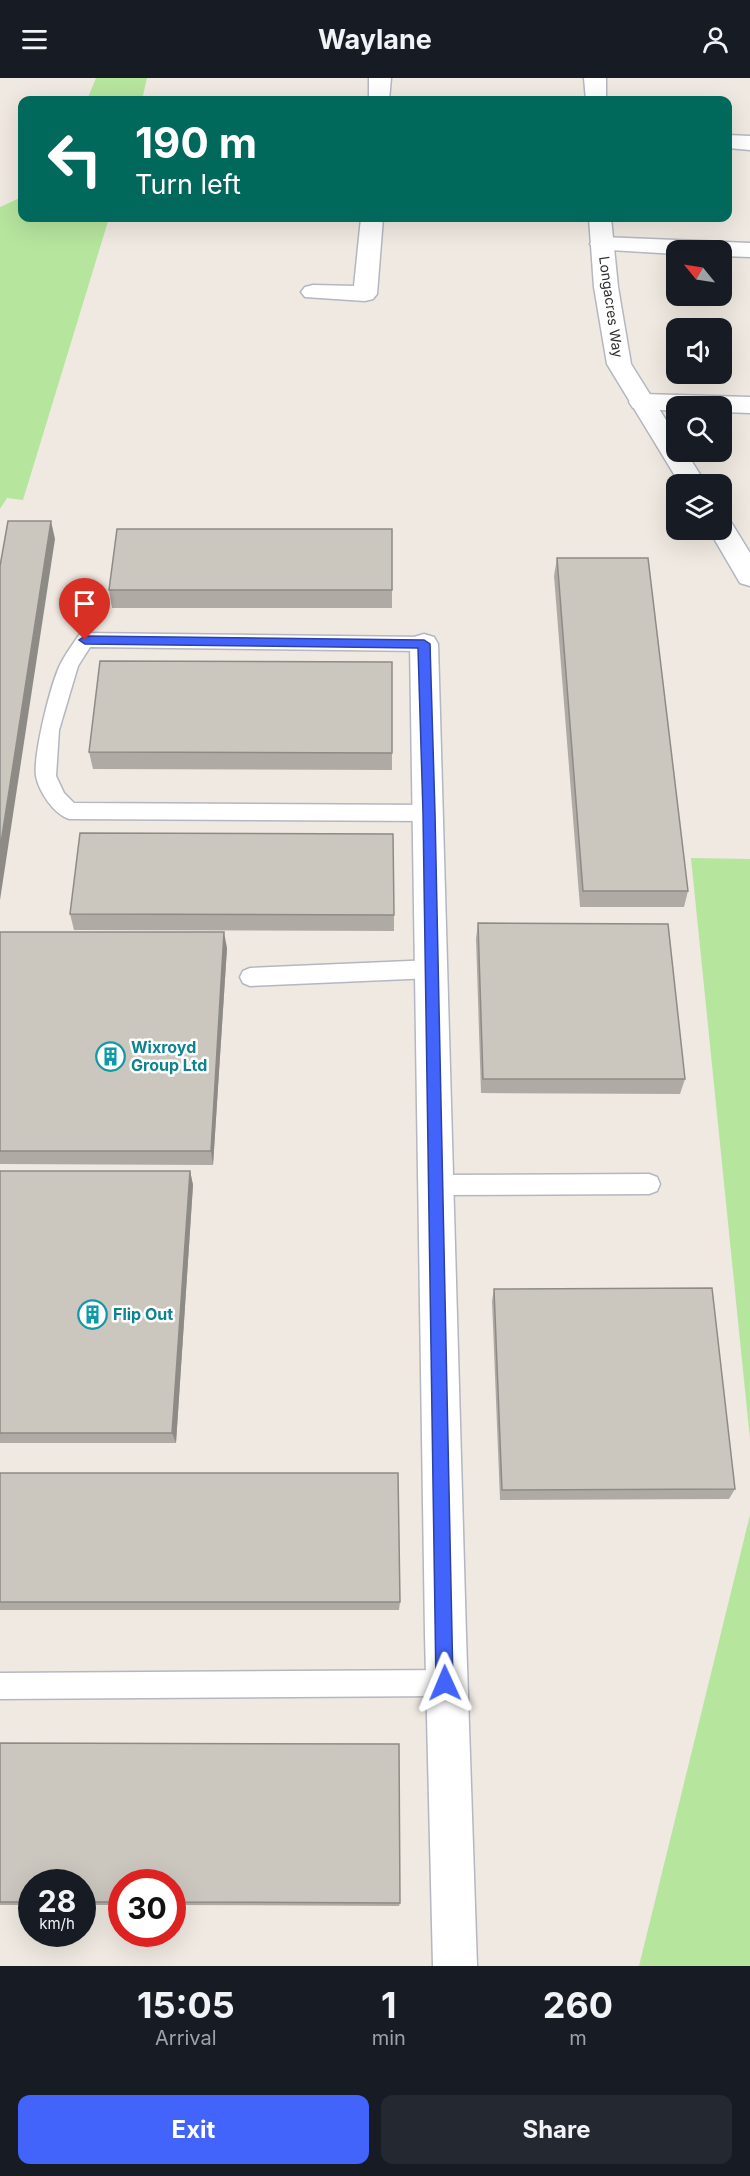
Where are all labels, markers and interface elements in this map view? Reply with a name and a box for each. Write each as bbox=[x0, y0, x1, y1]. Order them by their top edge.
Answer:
icon: menu bbox=[18, 23, 51, 56]
text: Waylane bbox=[318, 23, 432, 56]
icon: person bbox=[699, 23, 732, 56]
text: 190 m bbox=[135, 117, 257, 168]
icon: left bbox=[36, 120, 114, 198]
text: Turn left bbox=[135, 168, 241, 201]
north arrow bbox=[666, 240, 732, 306]
map controls bbox=[666, 240, 732, 540]
street label: Longacres Way bbox=[596, 255, 627, 359]
button: sound bbox=[666, 318, 732, 384]
button: search bbox=[666, 396, 732, 462]
button: layers bbox=[666, 474, 732, 540]
pin bbox=[59, 578, 110, 640]
icon: arrive bbox=[68, 587, 101, 620]
place label: Wixroyd Group Ltd bbox=[131, 1037, 207, 1075]
building icon: Wixroyd Group Ltd bbox=[94, 1040, 126, 1072]
building icon: Flip Out bbox=[76, 1298, 108, 1330]
place label: Flip Out bbox=[113, 1304, 173, 1324]
position arrow bbox=[413, 1651, 477, 1715]
speed limit sign: 30 bbox=[108, 1869, 186, 1947]
text: 28 bbox=[38, 1883, 76, 1919]
text: km/h bbox=[39, 1914, 75, 1933]
text: 15:05 bbox=[137, 1983, 235, 2027]
text: 1 bbox=[381, 1983, 397, 2027]
text: 260 bbox=[543, 1983, 613, 2027]
text: Arrival bbox=[155, 2026, 217, 2050]
text: min bbox=[372, 2026, 406, 2050]
text: m bbox=[569, 2026, 587, 2050]
button: Exit bbox=[18, 2095, 369, 2164]
button: Share bbox=[381, 2095, 732, 2164]

